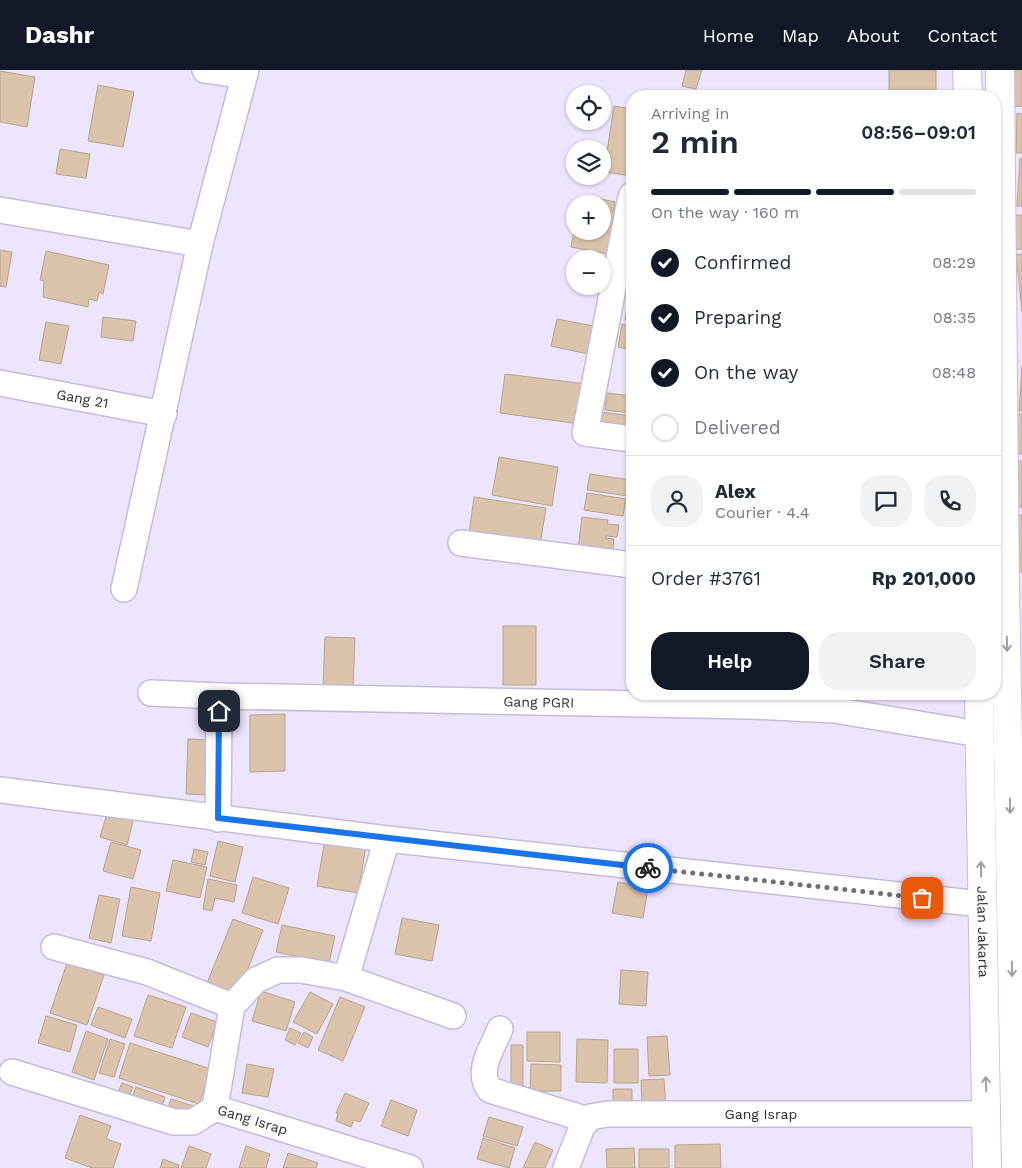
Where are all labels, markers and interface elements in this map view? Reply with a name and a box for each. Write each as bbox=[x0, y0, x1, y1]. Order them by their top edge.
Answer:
text: Dashr bbox=[25, 21, 94, 49]
text: Home bbox=[703, 25, 754, 46]
text: Map bbox=[782, 25, 819, 46]
text: About bbox=[847, 25, 899, 46]
text: Contact bbox=[927, 25, 997, 46]
map controls bbox=[566, 85, 611, 295]
button: locate bbox=[566, 85, 611, 130]
text: Arriving in bbox=[651, 104, 729, 123]
text: 08:56–09:01 bbox=[861, 121, 976, 144]
text: 2 min bbox=[651, 123, 739, 161]
button: layers bbox=[566, 140, 611, 185]
button: + bbox=[566, 195, 611, 240]
text: On the way · 160 m bbox=[651, 203, 799, 222]
icon: check bbox=[651, 249, 679, 277]
button: − bbox=[566, 250, 611, 295]
text: Confirmed bbox=[694, 251, 791, 274]
text: 08:29 bbox=[932, 253, 976, 272]
icon: check bbox=[651, 304, 679, 332]
text: Preparing bbox=[694, 306, 781, 329]
text: 08:35 bbox=[933, 308, 976, 327]
icon: check bbox=[651, 359, 679, 387]
text: On the way bbox=[694, 361, 798, 384]
text: 08:48 bbox=[932, 363, 976, 382]
street label: Gang 21 bbox=[55, 386, 110, 411]
text: Delivered bbox=[694, 416, 781, 439]
button: person bbox=[651, 475, 703, 527]
button: chat bbox=[860, 475, 912, 527]
button: phone bbox=[924, 475, 976, 527]
text: Alex bbox=[715, 480, 756, 503]
text: Courier · 4.4 bbox=[715, 503, 810, 522]
text: Order #3761 bbox=[651, 567, 761, 590]
text: Rp 201,000 bbox=[872, 567, 976, 590]
button: Help bbox=[651, 632, 809, 690]
button: Share bbox=[819, 632, 976, 690]
one-way arrow bbox=[1002, 635, 1011, 651]
pin bbox=[198, 690, 240, 732]
street label: Gang PGRI bbox=[503, 693, 575, 711]
icon: home bbox=[205, 697, 233, 725]
one-way arrow bbox=[1005, 798, 1015, 814]
courier bbox=[623, 843, 673, 893]
icon: bike bbox=[634, 854, 662, 882]
one-way arrow bbox=[976, 862, 985, 878]
pin bbox=[901, 877, 943, 919]
icon: bag bbox=[908, 884, 936, 912]
street label: Jalan Jakarta bbox=[974, 886, 992, 978]
one-way arrow bbox=[1007, 960, 1017, 976]
one-way arrow bbox=[981, 1077, 991, 1093]
street label: Gang Israp bbox=[216, 1101, 290, 1138]
street label: Gang Israp bbox=[725, 1106, 797, 1122]

